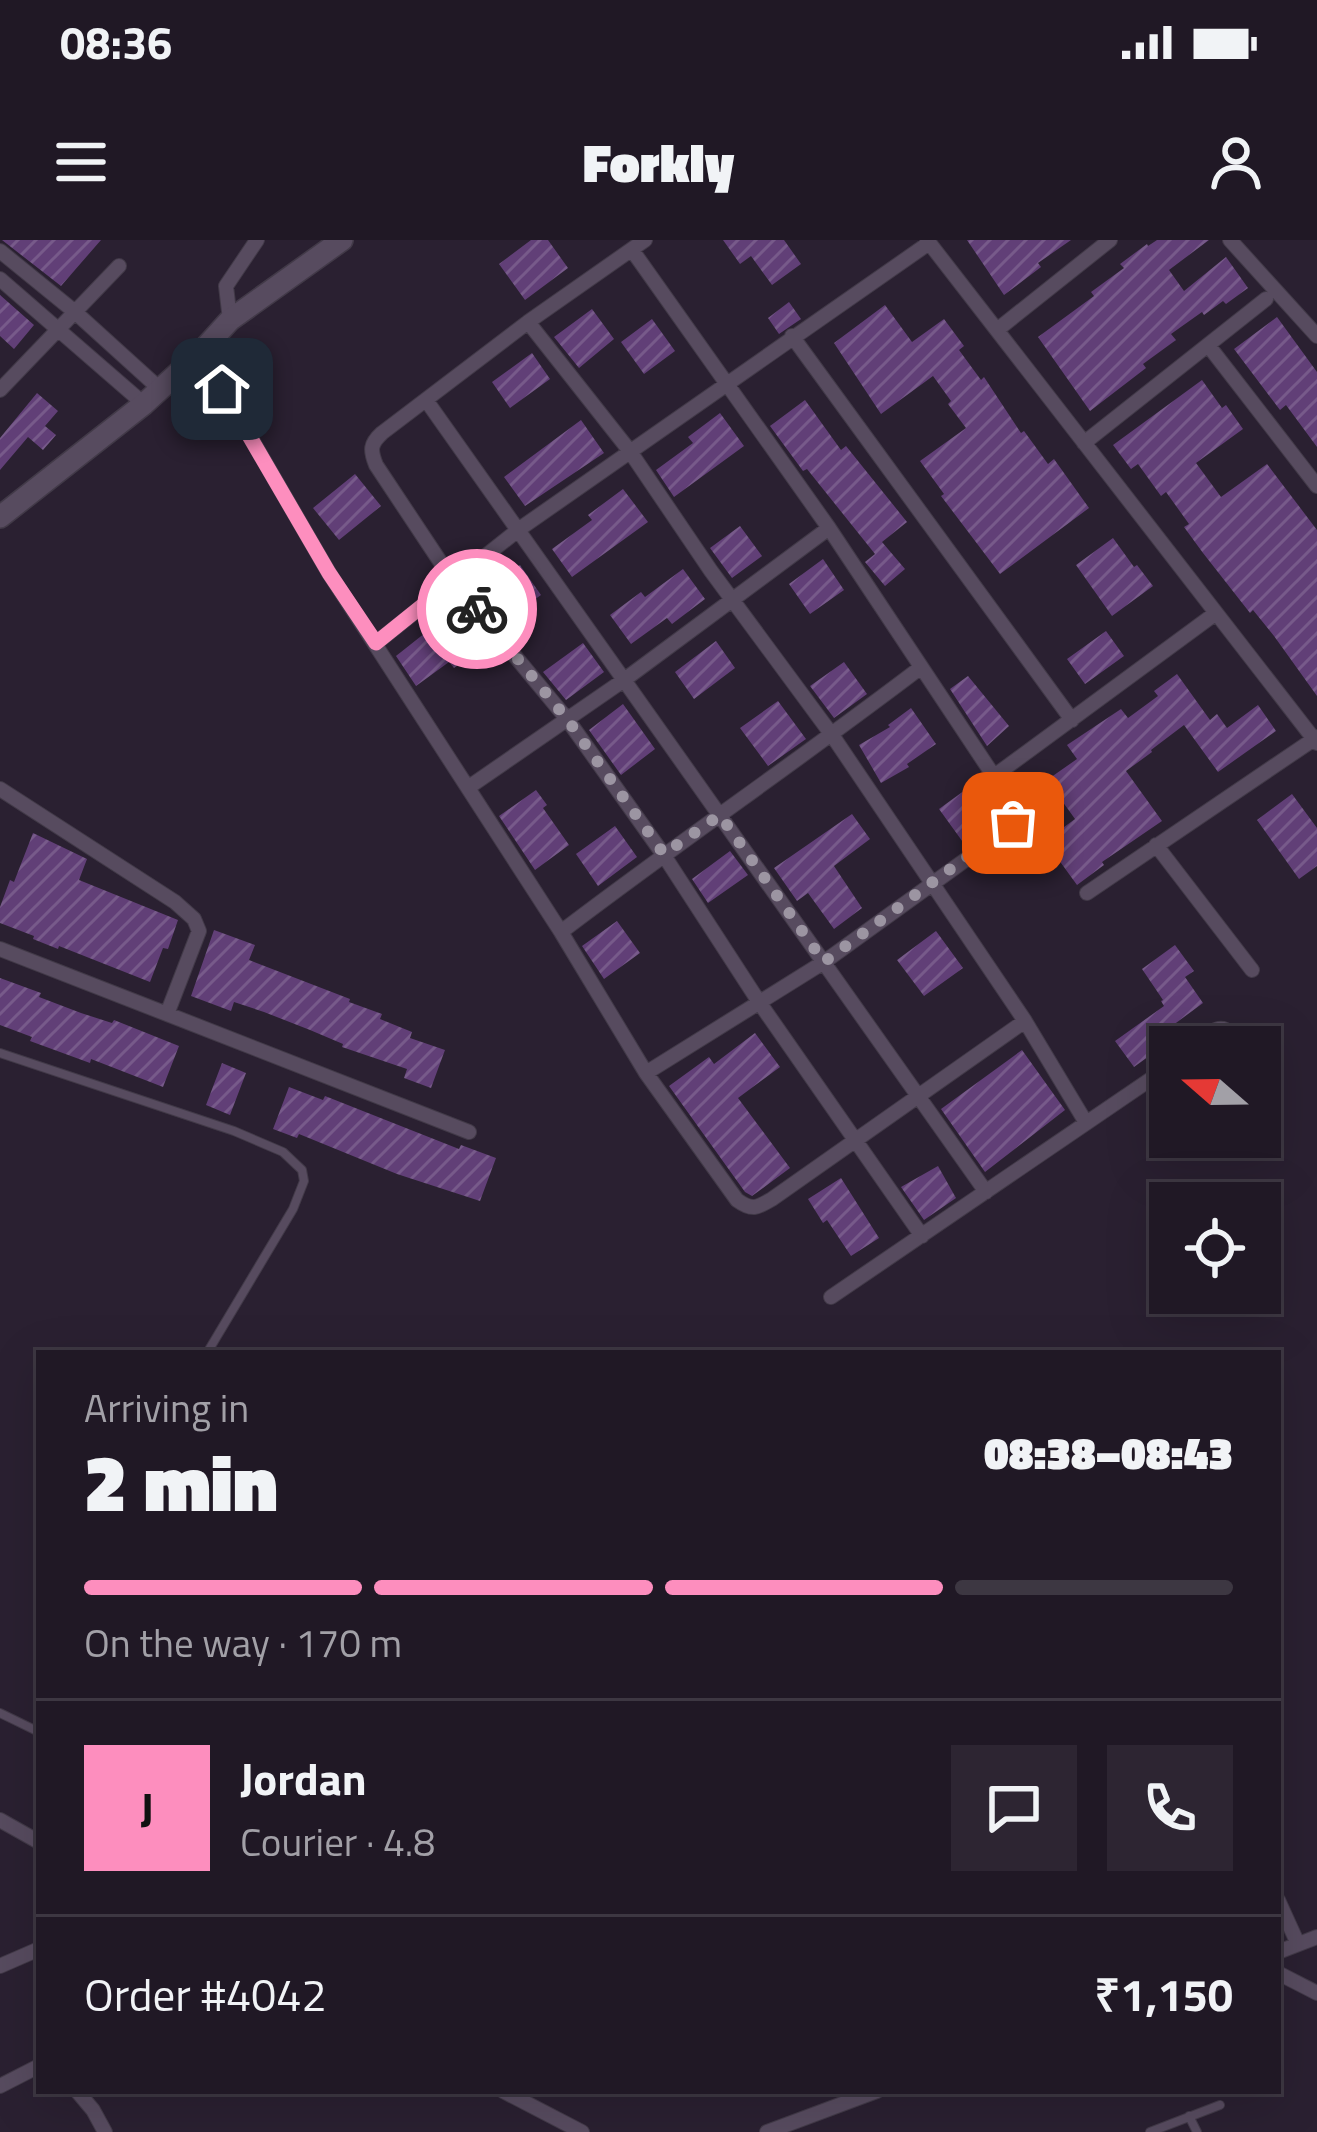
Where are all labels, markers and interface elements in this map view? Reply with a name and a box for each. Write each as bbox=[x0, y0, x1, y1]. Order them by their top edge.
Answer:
text: 08:36 bbox=[60, 8, 172, 76]
text: Forkly bbox=[583, 121, 734, 203]
icon: menu bbox=[48, 129, 114, 195]
icon: person bbox=[1203, 129, 1269, 195]
pin bbox=[171, 338, 273, 440]
icon: home bbox=[189, 356, 255, 422]
courier bbox=[417, 549, 537, 669]
icon: bike bbox=[444, 576, 510, 642]
pin bbox=[962, 772, 1064, 874]
icon: bag bbox=[980, 790, 1046, 856]
north arrow bbox=[1149, 1026, 1281, 1158]
map controls bbox=[1149, 1026, 1281, 1314]
button: locate bbox=[1149, 1182, 1281, 1314]
text: Arriving in bbox=[84, 1378, 249, 1437]
text: 08:38–08:43 bbox=[984, 1418, 1233, 1486]
text: 2 min bbox=[84, 1423, 278, 1541]
text: On the way · 170 m bbox=[84, 1613, 402, 1672]
text: Jordan bbox=[240, 1744, 367, 1812]
button: chat bbox=[951, 1745, 1077, 1871]
button: phone bbox=[1107, 1745, 1233, 1871]
text: J bbox=[140, 1774, 154, 1842]
text: Courier · 4.8 bbox=[240, 1812, 435, 1871]
text: Order #4042 bbox=[84, 1960, 327, 2028]
text: ₹1,150 bbox=[1095, 1960, 1233, 2028]

